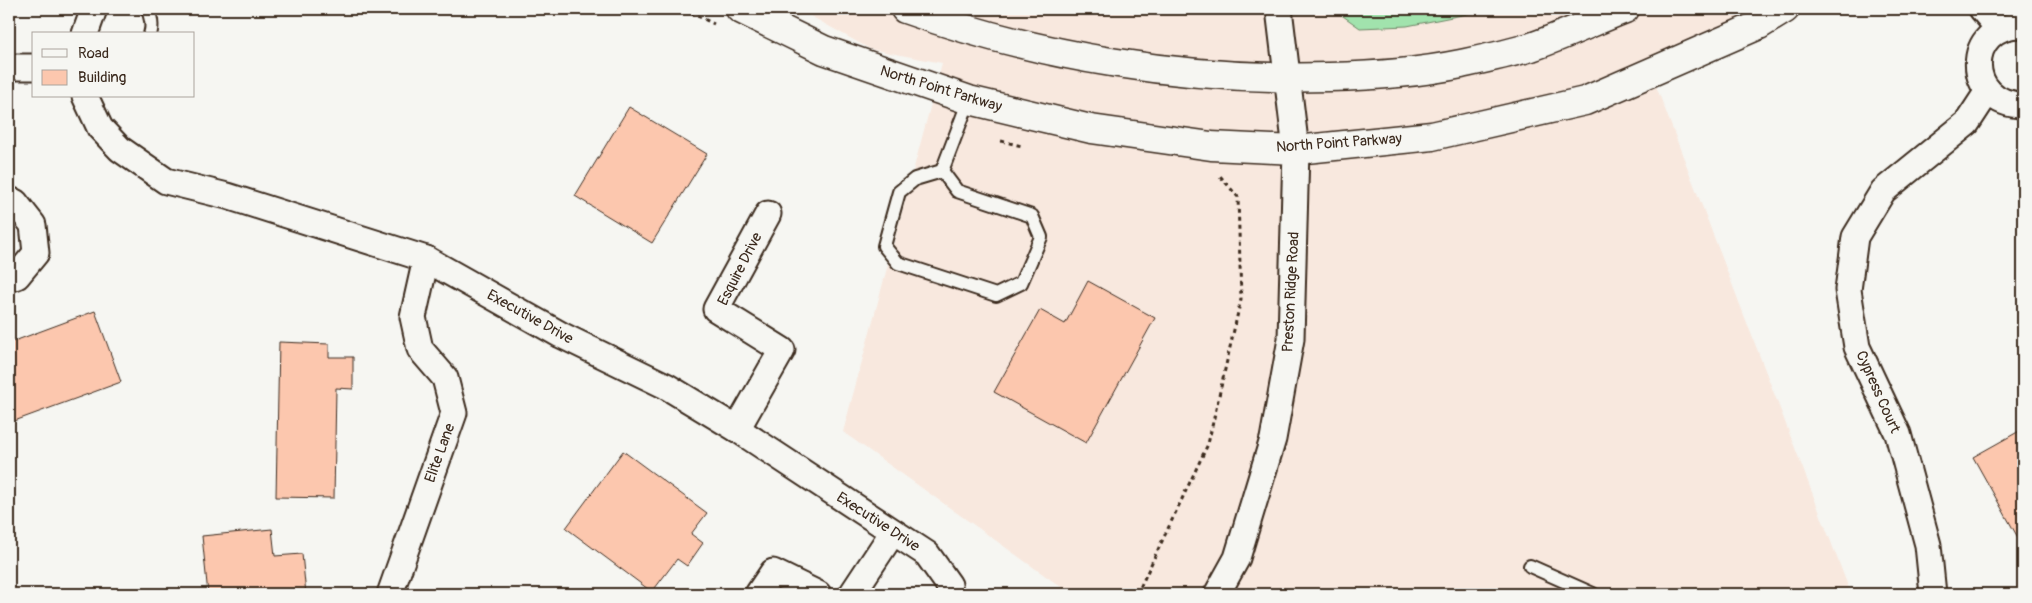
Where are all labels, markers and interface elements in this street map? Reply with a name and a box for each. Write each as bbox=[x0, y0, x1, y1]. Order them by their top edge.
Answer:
legend bbox=[32, 32, 195, 98]
text: Road bbox=[78, 44, 109, 63]
street label: North Point Parkway bbox=[878, 61, 1005, 117]
text: Building bbox=[78, 68, 126, 87]
street label: North Point Parkway bbox=[1275, 129, 1403, 157]
street label: Esquire Drive bbox=[713, 229, 767, 309]
street label: Preston Ridge Road bbox=[1278, 231, 1304, 353]
street label: Executive Drive bbox=[484, 285, 577, 349]
street label: Cypress Court bbox=[1851, 348, 1905, 437]
street label: Elite Lane bbox=[421, 420, 460, 485]
street label: Executive Drive bbox=[833, 488, 924, 556]

